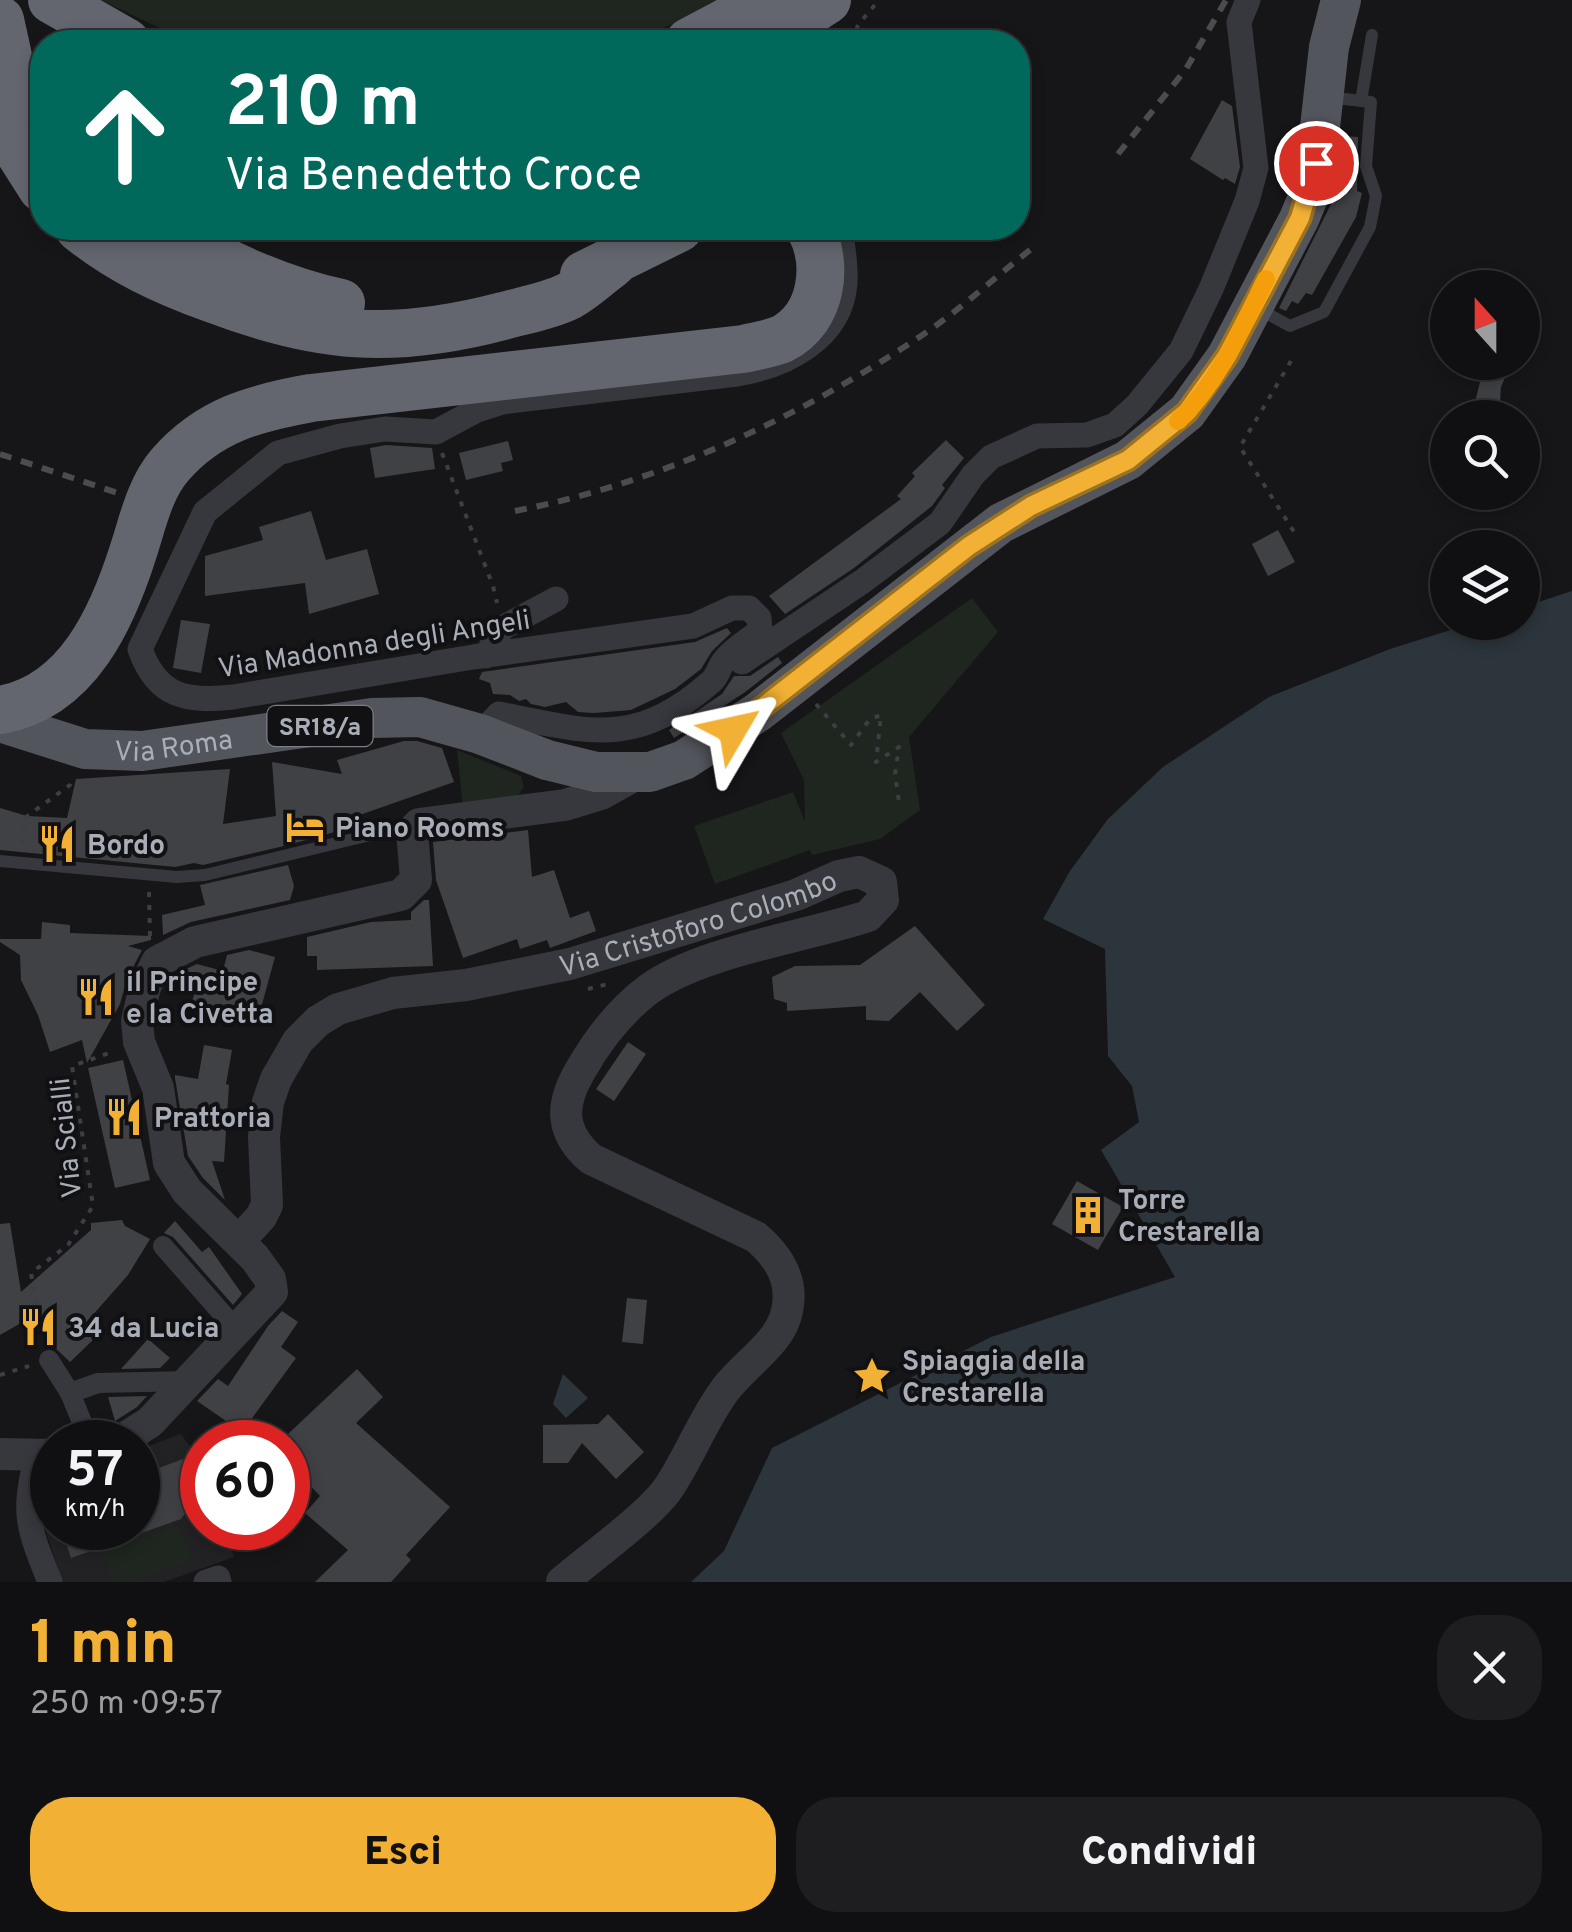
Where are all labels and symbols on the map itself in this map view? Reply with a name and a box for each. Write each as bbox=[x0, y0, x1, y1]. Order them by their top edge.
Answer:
pin bbox=[1274, 121, 1359, 206]
north arrow bbox=[1430, 270, 1540, 380]
street label: Via Madonna degli Angeli bbox=[216, 604, 533, 688]
position arrow bbox=[681, 678, 785, 782]
road number: SR18/a bbox=[268, 706, 372, 746]
street label: Via Roma bbox=[114, 723, 235, 772]
hotel icon: Piano Rooms bbox=[284, 806, 326, 848]
place label: Piano Rooms bbox=[335, 812, 505, 848]
restaurant icon: Bordo bbox=[36, 823, 78, 865]
place label: Bordo bbox=[87, 829, 165, 865]
street label: Via Cristoforo Colombo bbox=[556, 864, 844, 987]
place label: il Principe e la Civetta bbox=[126, 966, 274, 1034]
restaurant icon: il Principe e la Civetta bbox=[75, 976, 117, 1018]
street label: Via Scialli bbox=[44, 1076, 92, 1200]
restaurant icon: Prattoria bbox=[103, 1096, 145, 1138]
place label: Prattoria bbox=[154, 1102, 271, 1138]
place label: Torre Crestarella bbox=[1118, 1184, 1261, 1252]
building icon: Torre Crestarella bbox=[1067, 1194, 1109, 1236]
restaurant icon: 34 da Lucia bbox=[17, 1306, 59, 1348]
place label: 34 da Lucia bbox=[68, 1312, 219, 1348]
place label: Spiaggia della Crestarella bbox=[902, 1345, 1085, 1413]
place icon: Spiaggia della Crestarella bbox=[851, 1355, 893, 1397]
speed limit sign: 60 bbox=[180, 1420, 310, 1550]

